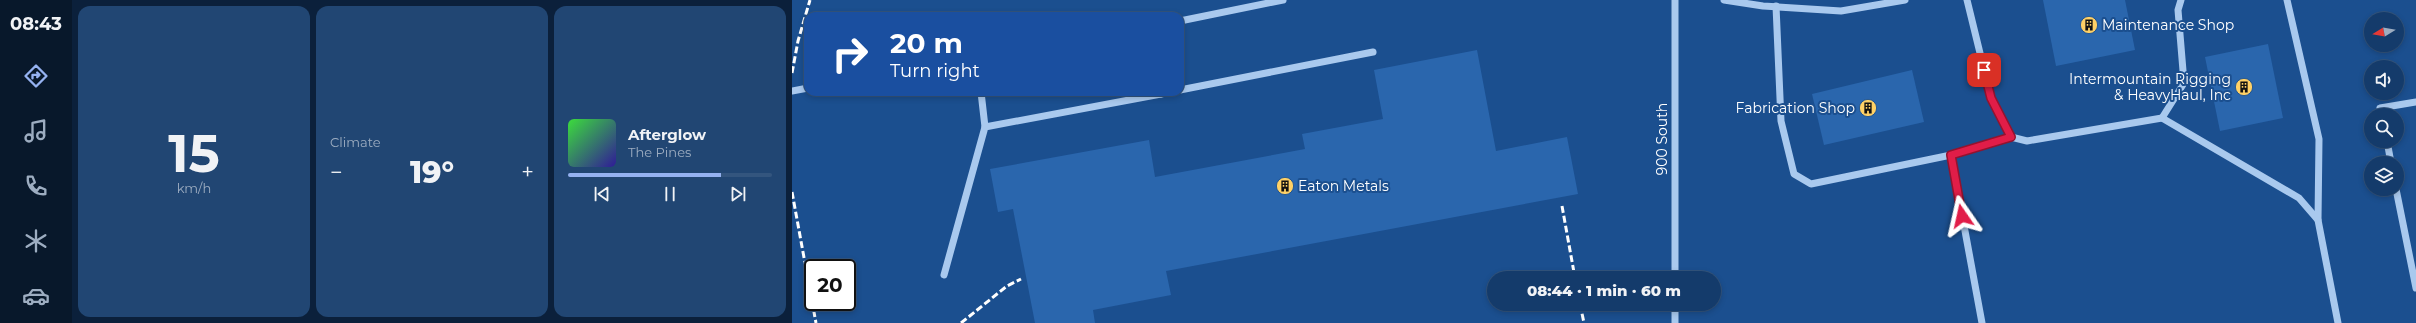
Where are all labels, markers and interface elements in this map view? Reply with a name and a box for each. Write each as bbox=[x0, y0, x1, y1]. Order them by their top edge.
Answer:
north arrow bbox=[2364, 12, 2404, 52]
map controls bbox=[2364, 12, 2404, 196]
text: 08:43 bbox=[10, 13, 62, 35]
building icon: Maintenance Shop bbox=[2079, 15, 2099, 35]
place label: Maintenance Shop bbox=[2102, 16, 2234, 34]
text: 20 m bbox=[890, 26, 963, 60]
icon: right bbox=[824, 28, 876, 80]
pin bbox=[1967, 53, 2001, 87]
icon: arrive bbox=[1973, 59, 1995, 81]
text: Turn right bbox=[890, 60, 980, 82]
button: sound bbox=[2364, 60, 2404, 100]
icon: directions bbox=[22, 62, 50, 90]
place label: Intermountain Rigging & HeavyHaul, Inc bbox=[2069, 70, 2231, 104]
building icon: Intermountain Rigging & HeavyHaul, Inc bbox=[2234, 77, 2254, 97]
building icon: Fabrication Shop bbox=[1858, 98, 1878, 118]
place label: Fabrication Shop bbox=[1736, 99, 1855, 117]
street label: 900 South bbox=[1653, 103, 1671, 175]
button: search bbox=[2364, 108, 2404, 148]
icon: music bbox=[22, 117, 50, 145]
text: 15 bbox=[168, 122, 220, 185]
text: Afterglow bbox=[628, 125, 706, 144]
text: Climate bbox=[330, 134, 381, 150]
text: The Pines bbox=[628, 144, 691, 160]
text: 19° bbox=[410, 154, 454, 191]
button: layers bbox=[2364, 156, 2404, 196]
text: − bbox=[330, 159, 343, 186]
text: + bbox=[521, 159, 534, 186]
icon: phone bbox=[22, 172, 50, 200]
building icon: Eaton Metals bbox=[1275, 176, 1295, 196]
place label: Eaton Metals bbox=[1298, 177, 1389, 195]
text: km/h bbox=[177, 180, 211, 196]
icon: previous bbox=[591, 183, 613, 205]
icon: pause bbox=[659, 183, 681, 205]
icon: next bbox=[727, 183, 749, 205]
position arrow bbox=[1941, 195, 1983, 237]
icon: climate bbox=[22, 227, 50, 255]
speed limit sign: 20 bbox=[804, 259, 856, 311]
text: 08:44 · 1 min · 60 m bbox=[1527, 281, 1681, 300]
icon: car bbox=[22, 282, 50, 310]

